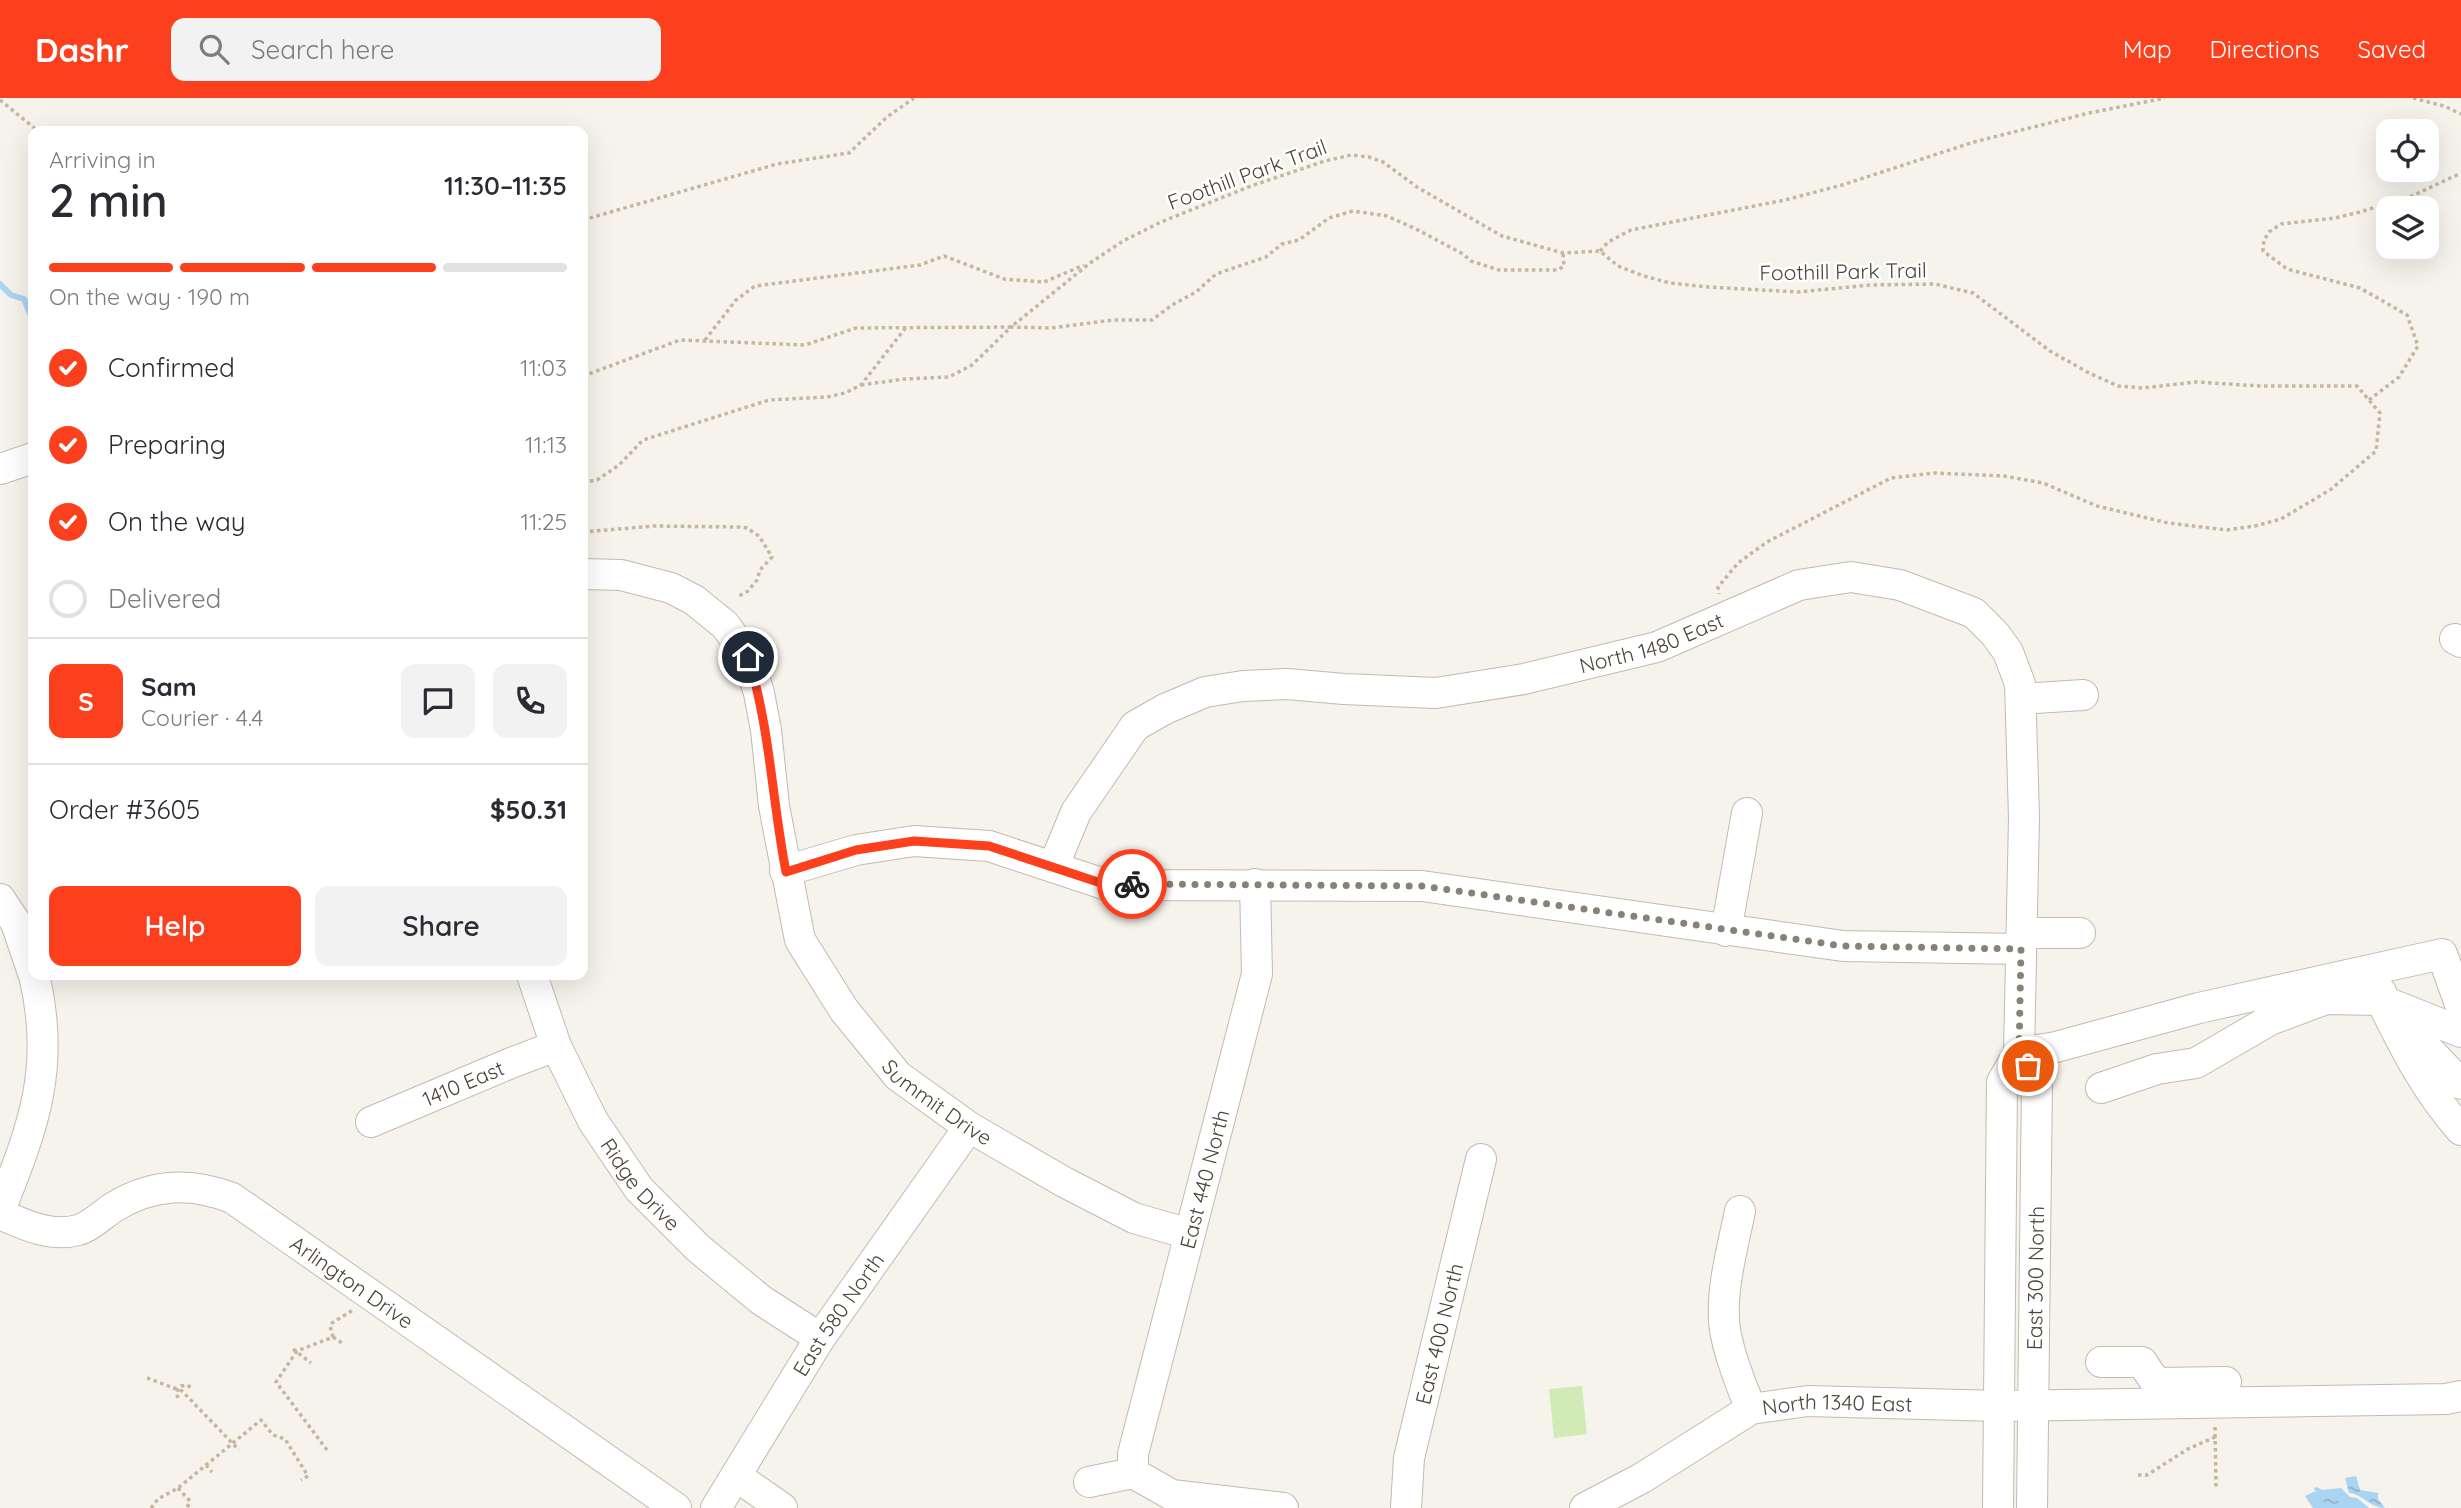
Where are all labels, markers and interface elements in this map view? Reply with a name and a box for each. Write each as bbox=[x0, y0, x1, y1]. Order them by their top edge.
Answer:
search box bbox=[171, 18, 661, 81]
text: Dashr bbox=[35, 29, 129, 70]
icon: search bbox=[195, 30, 233, 68]
text: Search here bbox=[251, 33, 394, 66]
text: Map bbox=[2123, 34, 2172, 64]
text: Directions bbox=[2210, 34, 2320, 64]
text: Saved bbox=[2358, 34, 2426, 64]
map controls bbox=[2376, 119, 2439, 259]
button: locate bbox=[2376, 119, 2439, 182]
street label: Foothill Park Trail bbox=[1164, 133, 1330, 215]
text: Arriving in bbox=[49, 145, 156, 174]
text: 11:30–11:35 bbox=[444, 169, 567, 202]
text: 2 min bbox=[49, 171, 168, 229]
button: layers bbox=[2376, 196, 2439, 259]
street label: Foothill Park Trail bbox=[1759, 257, 1927, 285]
text: On the way · 190 m bbox=[49, 282, 250, 311]
icon: check bbox=[49, 349, 87, 387]
text: Confirmed bbox=[108, 351, 235, 384]
text: 11:03 bbox=[520, 353, 567, 382]
icon: check bbox=[49, 426, 87, 464]
text: Preparing bbox=[108, 428, 226, 461]
text: 11:13 bbox=[525, 430, 567, 459]
icon: check bbox=[49, 503, 87, 541]
text: On the way bbox=[108, 505, 246, 538]
text: 11:25 bbox=[520, 507, 567, 536]
text: Delivered bbox=[108, 582, 221, 615]
street label: North 1480 East bbox=[1576, 607, 1727, 678]
pin bbox=[718, 627, 778, 687]
icon: home bbox=[729, 638, 767, 676]
button: chat bbox=[401, 664, 475, 738]
button: phone bbox=[493, 664, 567, 738]
text: Sam bbox=[141, 670, 197, 703]
text: S bbox=[78, 685, 94, 718]
text: Courier · 4.4 bbox=[141, 703, 263, 732]
text: Order #3605 bbox=[49, 793, 200, 826]
text: $50.31 bbox=[490, 793, 567, 826]
courier bbox=[1097, 849, 1167, 919]
icon: bike bbox=[1113, 865, 1151, 903]
button: Help bbox=[49, 886, 301, 966]
button: Share bbox=[315, 886, 567, 966]
pin bbox=[1998, 1036, 2058, 1096]
icon: bag bbox=[2009, 1047, 2047, 1085]
street label: 1410 East bbox=[418, 1054, 508, 1112]
street label: Summit Drive bbox=[877, 1054, 997, 1151]
street label: East 440 North bbox=[1174, 1107, 1234, 1251]
street label: Ridge Drive bbox=[595, 1133, 686, 1236]
street label: East 300 North bbox=[2021, 1206, 2049, 1350]
street label: Arlington Drive bbox=[286, 1230, 419, 1334]
street label: East 580 North bbox=[787, 1248, 889, 1381]
street label: East 400 North bbox=[1409, 1260, 1468, 1407]
street label: North 1340 East bbox=[1760, 1388, 1913, 1420]

